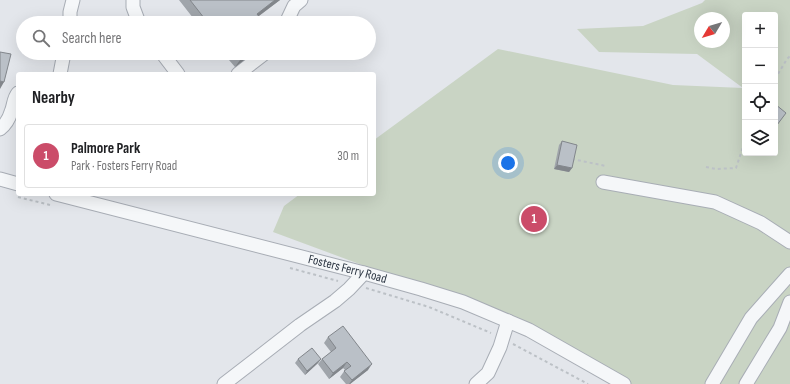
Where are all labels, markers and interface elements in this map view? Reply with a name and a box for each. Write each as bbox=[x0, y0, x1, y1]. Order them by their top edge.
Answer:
north arrow bbox=[694, 12, 730, 48]
map controls bbox=[742, 12, 778, 156]
button: + bbox=[742, 12, 778, 48]
search box bbox=[16, 16, 376, 60]
icon: search bbox=[30, 27, 52, 49]
text: Search here bbox=[62, 29, 122, 48]
button: − bbox=[742, 48, 778, 84]
button: locate bbox=[742, 84, 778, 120]
text: Nearby bbox=[32, 88, 75, 108]
button: layers bbox=[742, 120, 778, 156]
text: Palmore Park bbox=[71, 139, 140, 158]
text: 1 bbox=[43, 148, 49, 164]
text: 30 m bbox=[337, 148, 359, 164]
your location bbox=[498, 153, 518, 173]
text: Park · Fosters Ferry Road bbox=[71, 158, 177, 174]
pin: 1 bbox=[521, 204, 547, 234]
street label: Fosters Ferry Road bbox=[307, 251, 389, 287]

